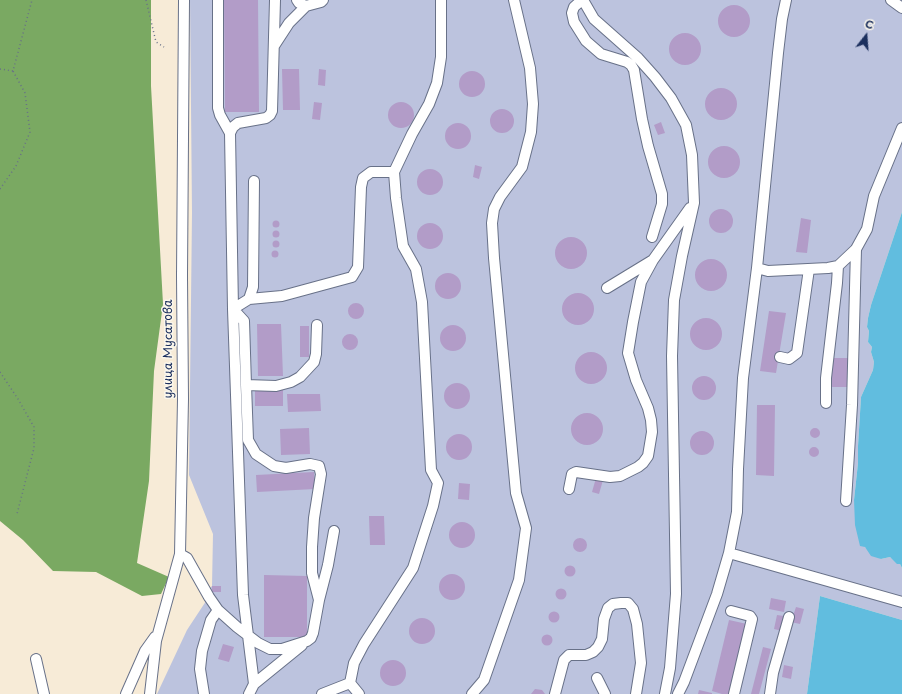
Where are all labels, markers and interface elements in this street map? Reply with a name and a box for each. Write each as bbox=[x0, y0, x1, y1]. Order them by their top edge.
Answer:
text: С bbox=[863, 15, 876, 33]
north arrow bbox=[846, 16, 886, 56]
street label: улица Мусатова bbox=[162, 300, 176, 398]

